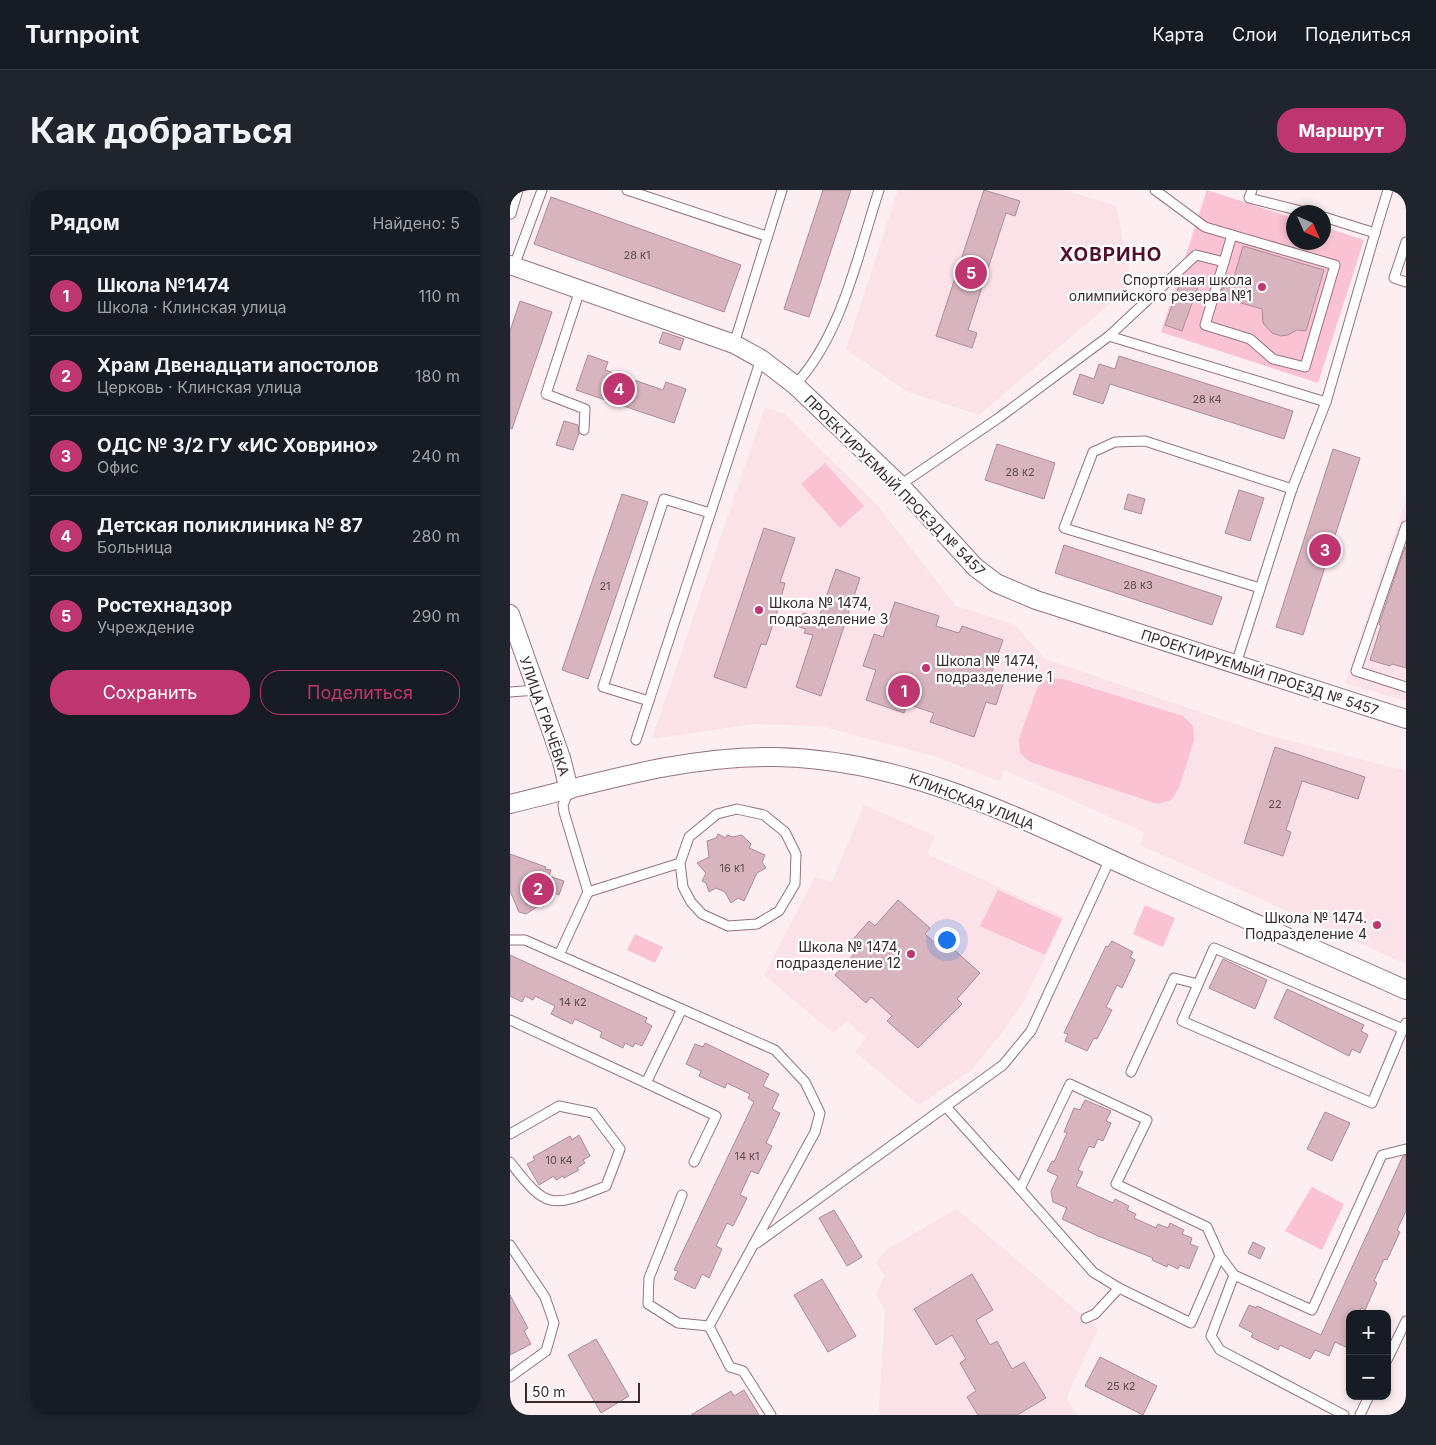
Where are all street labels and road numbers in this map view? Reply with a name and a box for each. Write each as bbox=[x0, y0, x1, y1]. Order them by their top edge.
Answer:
street label: ПРОЕКТИРУЕМЫЙ ПРОЕЗД № 5457 bbox=[801, 390, 990, 579]
street label: ПРОЕКТИРУЕМЫЙ ПРОЕЗД № 5457 bbox=[1139, 625, 1381, 719]
street label: УЛИЦА ГРАЧЁВКА bbox=[517, 654, 574, 778]
street label: КЛИНСКАЯ УЛИЦА bbox=[907, 769, 1037, 833]

